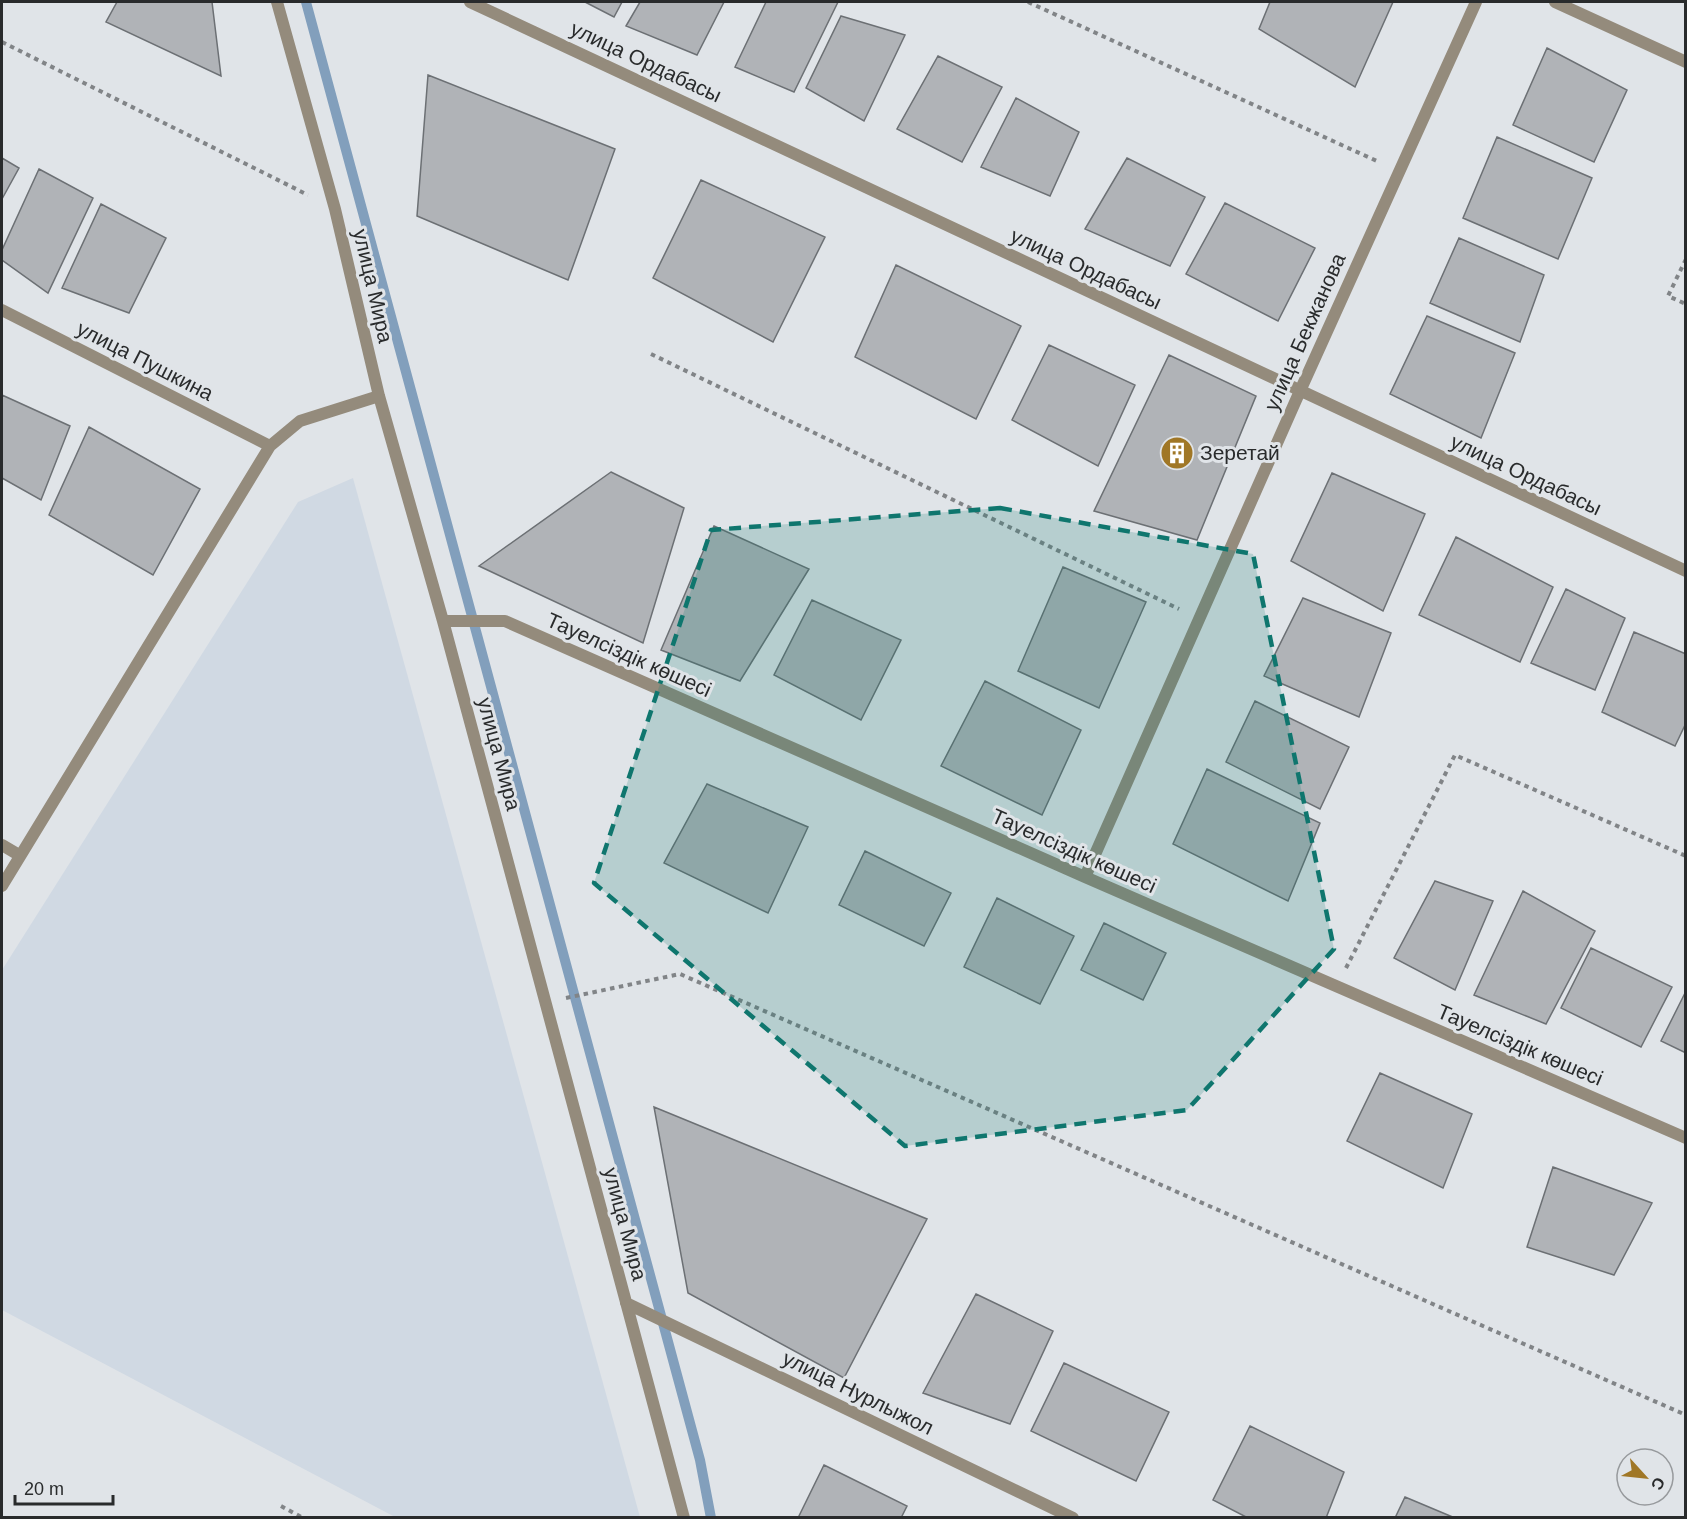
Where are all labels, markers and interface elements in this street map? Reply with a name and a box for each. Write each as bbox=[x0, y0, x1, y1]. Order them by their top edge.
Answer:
street label: улица Ордабасы bbox=[567, 16, 725, 107]
street label: улица Ордабасы bbox=[1007, 223, 1165, 314]
street label: улица Мира bbox=[349, 227, 398, 345]
street label: улица Бекжанова bbox=[1259, 249, 1350, 414]
street label: улица Пушкина bbox=[73, 316, 218, 405]
street label: улица Ордабасы bbox=[1447, 429, 1605, 520]
building icon: Зеретай bbox=[1159, 435, 1195, 471]
place label: Зеретай bbox=[1200, 441, 1280, 464]
street label: Тауелсіздік көшесі bbox=[543, 608, 715, 701]
street label: улица Мира bbox=[473, 695, 526, 813]
street label: Тауелсіздік көшесі bbox=[988, 804, 1160, 897]
street label: Тауелсіздік көшесі bbox=[1434, 999, 1606, 1090]
street label: улица Мира bbox=[599, 1165, 652, 1283]
street label: улица Нурлыжол bbox=[779, 1346, 937, 1439]
north arrow bbox=[1615, 1447, 1675, 1507]
scale bar bbox=[15, 1468, 112, 1506]
text: С bbox=[1648, 1475, 1668, 1493]
text: 20 m bbox=[24, 1479, 64, 1499]

